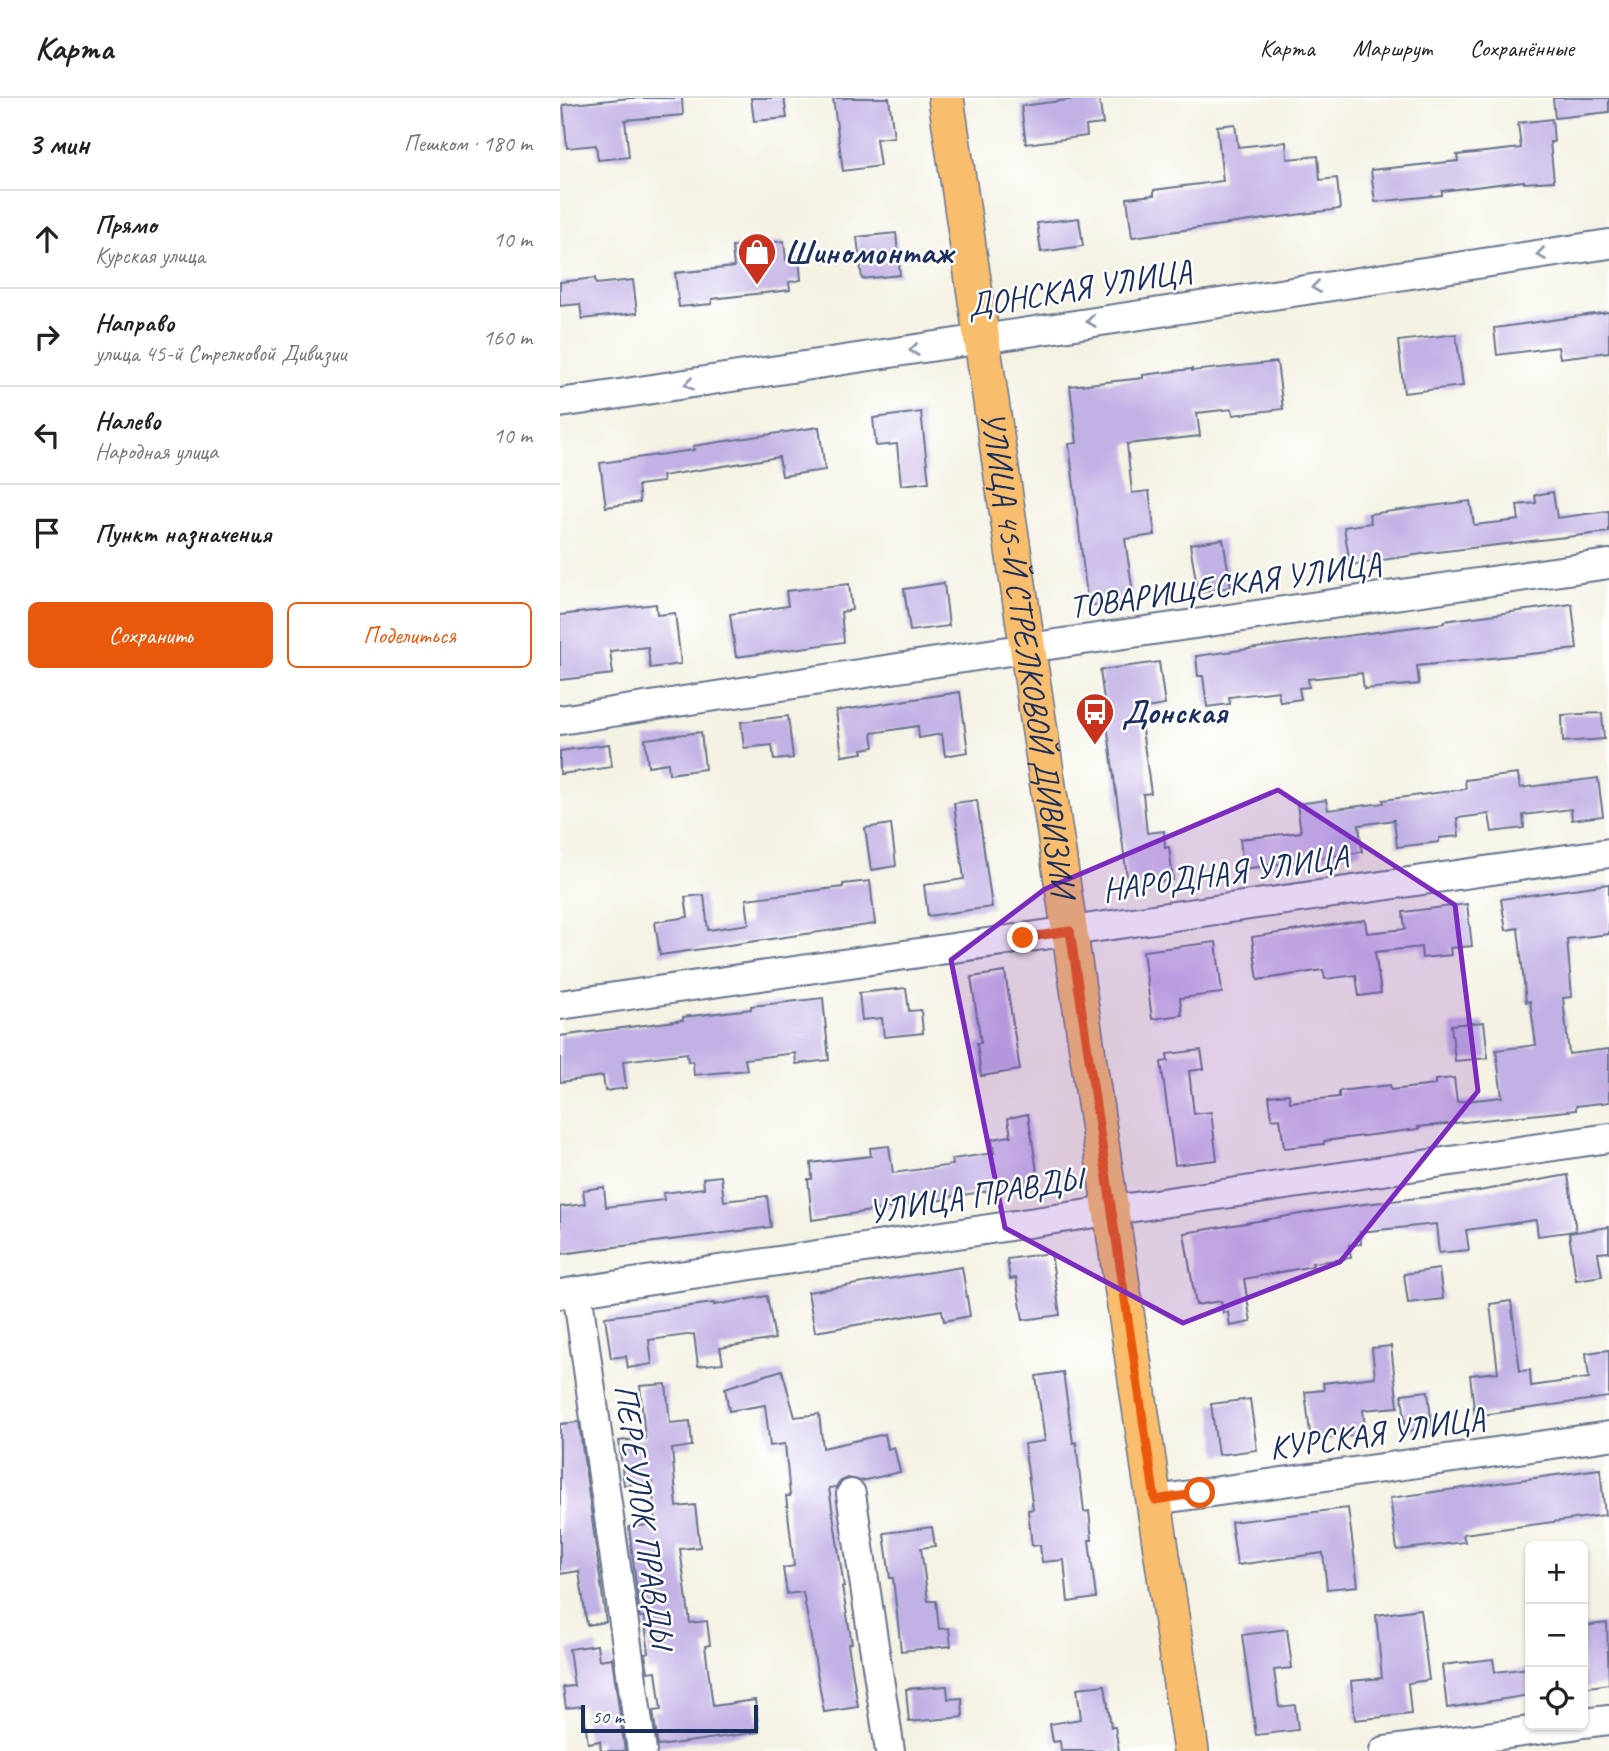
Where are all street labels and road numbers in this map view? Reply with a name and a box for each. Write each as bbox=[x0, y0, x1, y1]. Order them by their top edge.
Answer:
street label: ДОНСКАЯ УЛИЦА bbox=[964, 249, 1196, 326]
street label: УЛИЦА 45-Й СТРЕЛКОВОЙ ДИВИЗИИ bbox=[972, 408, 1086, 905]
street label: ТОВАРИЩЕСКАЯ УЛИЦА bbox=[1066, 542, 1385, 628]
street label: НАРОДНАЯ УЛИЦА bbox=[1099, 835, 1352, 911]
street label: УЛИЦА ПРАВДЫ bbox=[865, 1157, 1090, 1233]
street label: ПЕРЕУЛОК ПРАВДЫ bbox=[605, 1382, 684, 1655]
street label: КУРСКАЯ УЛИЦА bbox=[1267, 1397, 1489, 1469]

